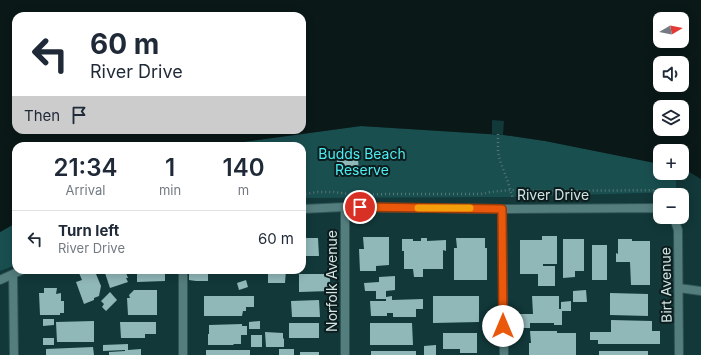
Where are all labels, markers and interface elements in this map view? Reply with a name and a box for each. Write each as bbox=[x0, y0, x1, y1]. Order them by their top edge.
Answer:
north arrow bbox=[653, 12, 689, 48]
map controls bbox=[653, 12, 689, 224]
text: 60 m bbox=[90, 27, 159, 61]
icon: left bbox=[24, 28, 76, 80]
button: sound bbox=[653, 56, 689, 92]
text: River Drive bbox=[90, 61, 183, 82]
button: layers bbox=[653, 100, 689, 136]
icon: arrive bbox=[68, 104, 90, 126]
text: Then bbox=[24, 106, 60, 125]
button: + bbox=[653, 144, 689, 180]
park label: Budds Beach Reserve bbox=[318, 145, 406, 178]
text: 21:34 bbox=[53, 153, 117, 182]
text: 1 bbox=[165, 153, 175, 182]
text: 140 bbox=[223, 153, 265, 182]
text: Arrival bbox=[65, 182, 105, 198]
text: min bbox=[159, 182, 181, 198]
text: m bbox=[238, 182, 249, 198]
street label: River Drive bbox=[517, 186, 589, 203]
button: − bbox=[653, 188, 689, 224]
pin bbox=[343, 190, 377, 224]
icon: arrive bbox=[349, 196, 371, 218]
text: Turn left bbox=[58, 221, 119, 240]
icon: left bbox=[24, 228, 46, 250]
text: 60 m bbox=[258, 229, 294, 248]
street label: Norfolk Avenue bbox=[323, 230, 340, 332]
text: River Drive bbox=[58, 240, 125, 256]
street label: Birt Avenue bbox=[656, 247, 675, 323]
position arrow bbox=[482, 305, 524, 347]

